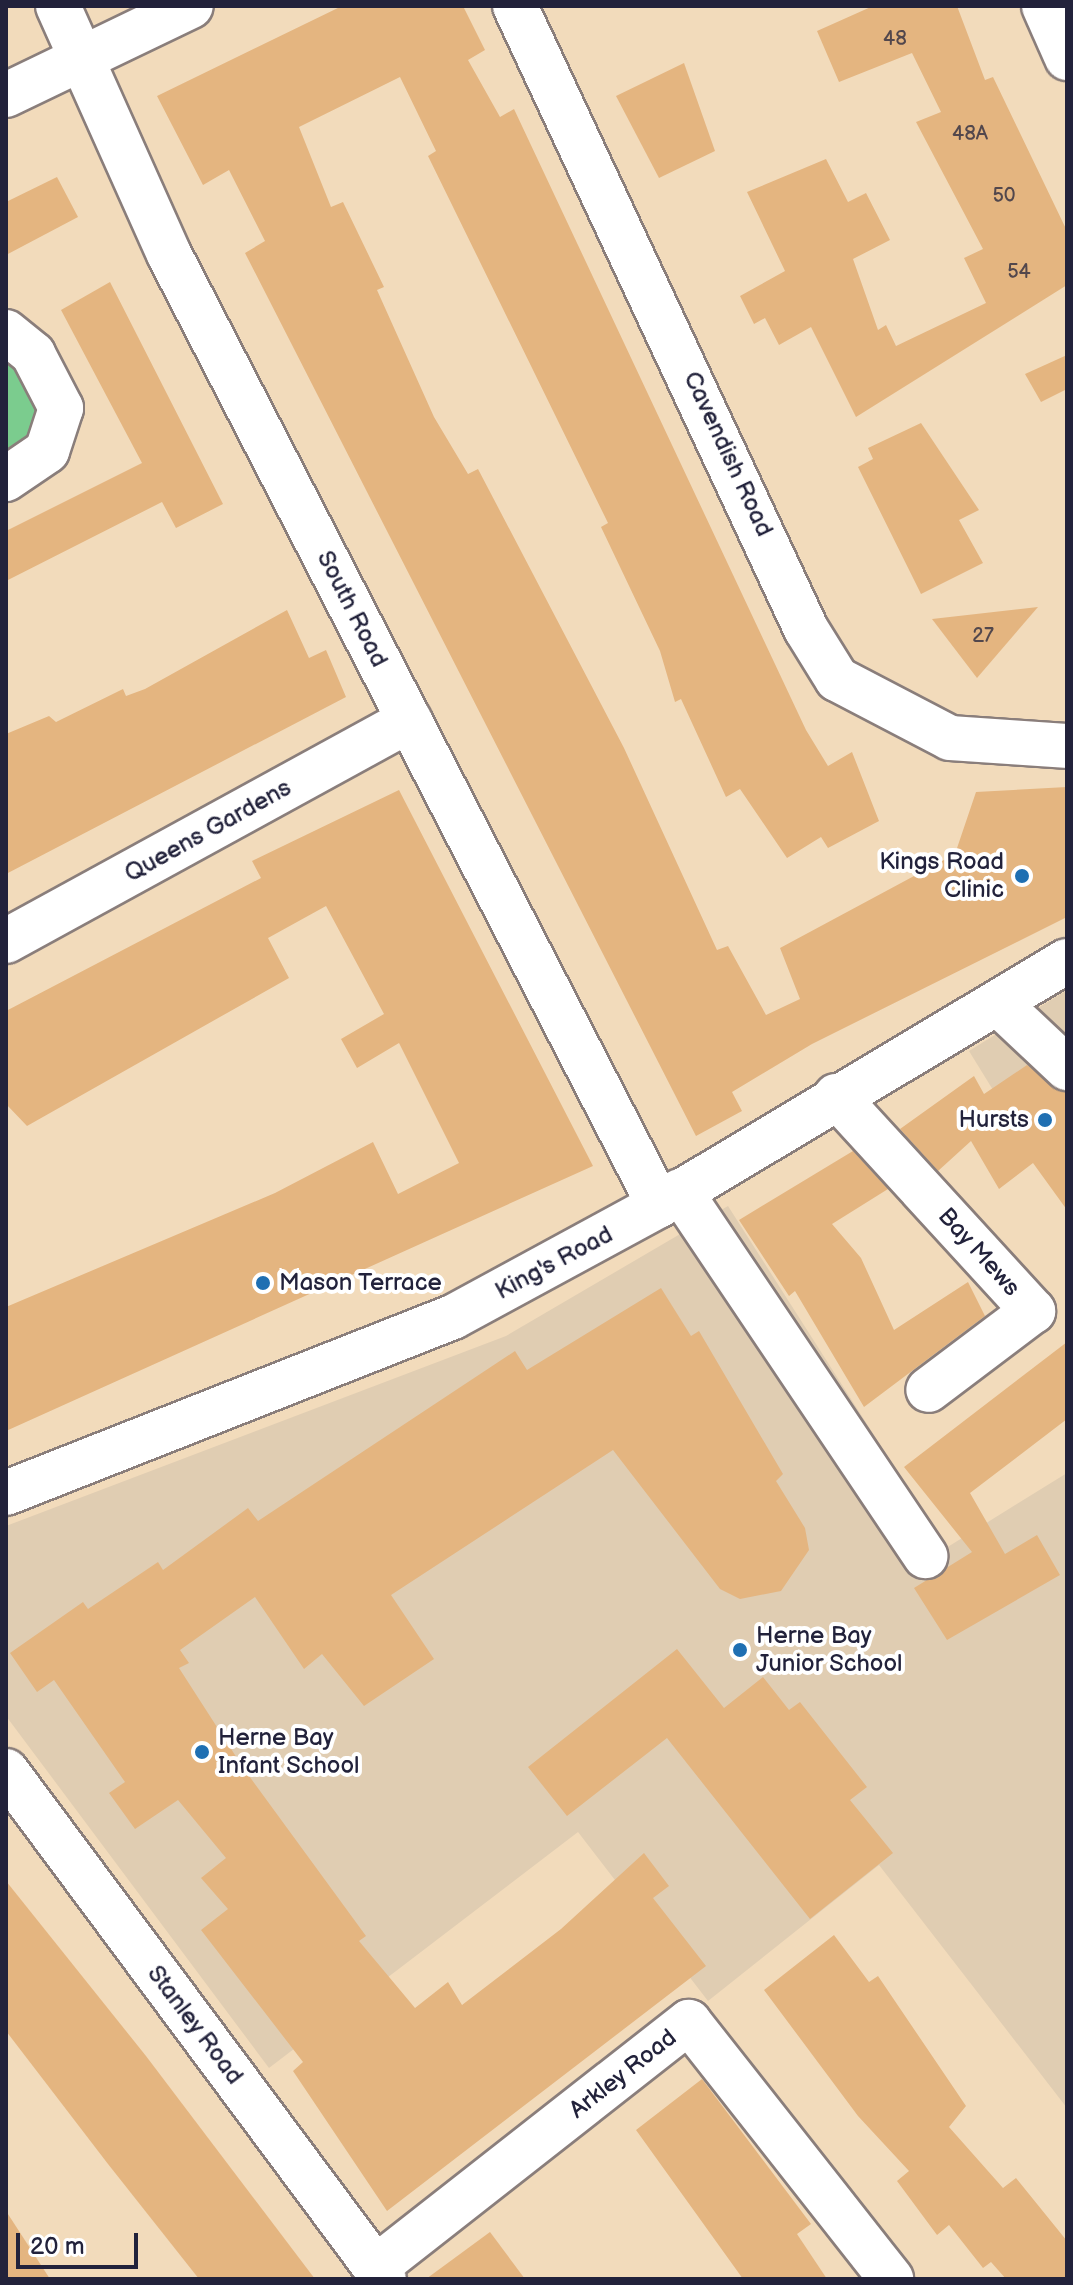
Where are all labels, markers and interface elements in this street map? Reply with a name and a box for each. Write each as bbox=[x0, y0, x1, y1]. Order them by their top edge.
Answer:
house number: 48 bbox=[883, 27, 907, 51]
house number: 48A bbox=[952, 122, 988, 146]
house number: 50 bbox=[992, 184, 1016, 208]
house number: 54 bbox=[1007, 260, 1031, 284]
street label: Cavendish Road bbox=[677, 367, 779, 541]
street label: South Road bbox=[310, 546, 394, 672]
house number: 27 bbox=[972, 624, 994, 648]
street label: Queens Gardens bbox=[120, 773, 296, 889]
place label: Kings Road Clinic bbox=[879, 848, 1004, 904]
marker: Kings Road Clinic bbox=[1011, 865, 1033, 887]
place label: Hursts bbox=[959, 1106, 1029, 1134]
marker: Hursts bbox=[1036, 1111, 1054, 1129]
street label: Bay Mews bbox=[931, 1201, 1027, 1303]
street label: King's Road bbox=[490, 1220, 618, 1306]
place label: Mason Terrace bbox=[279, 1269, 442, 1297]
marker: Mason Terrace bbox=[254, 1274, 272, 1292]
place label: Herne Bay Junior School bbox=[756, 1622, 903, 1678]
marker: Herne Bay Junior School bbox=[731, 1641, 749, 1659]
place label: Herne Bay Infant School bbox=[218, 1724, 360, 1780]
marker: Herne Bay Infant School bbox=[193, 1743, 211, 1761]
street label: Stanley Road bbox=[141, 1959, 249, 2091]
street label: Arkley Road bbox=[563, 2023, 683, 2125]
scale bar bbox=[20, 2217, 142, 2267]
text: 20 m bbox=[30, 2232, 85, 2261]

